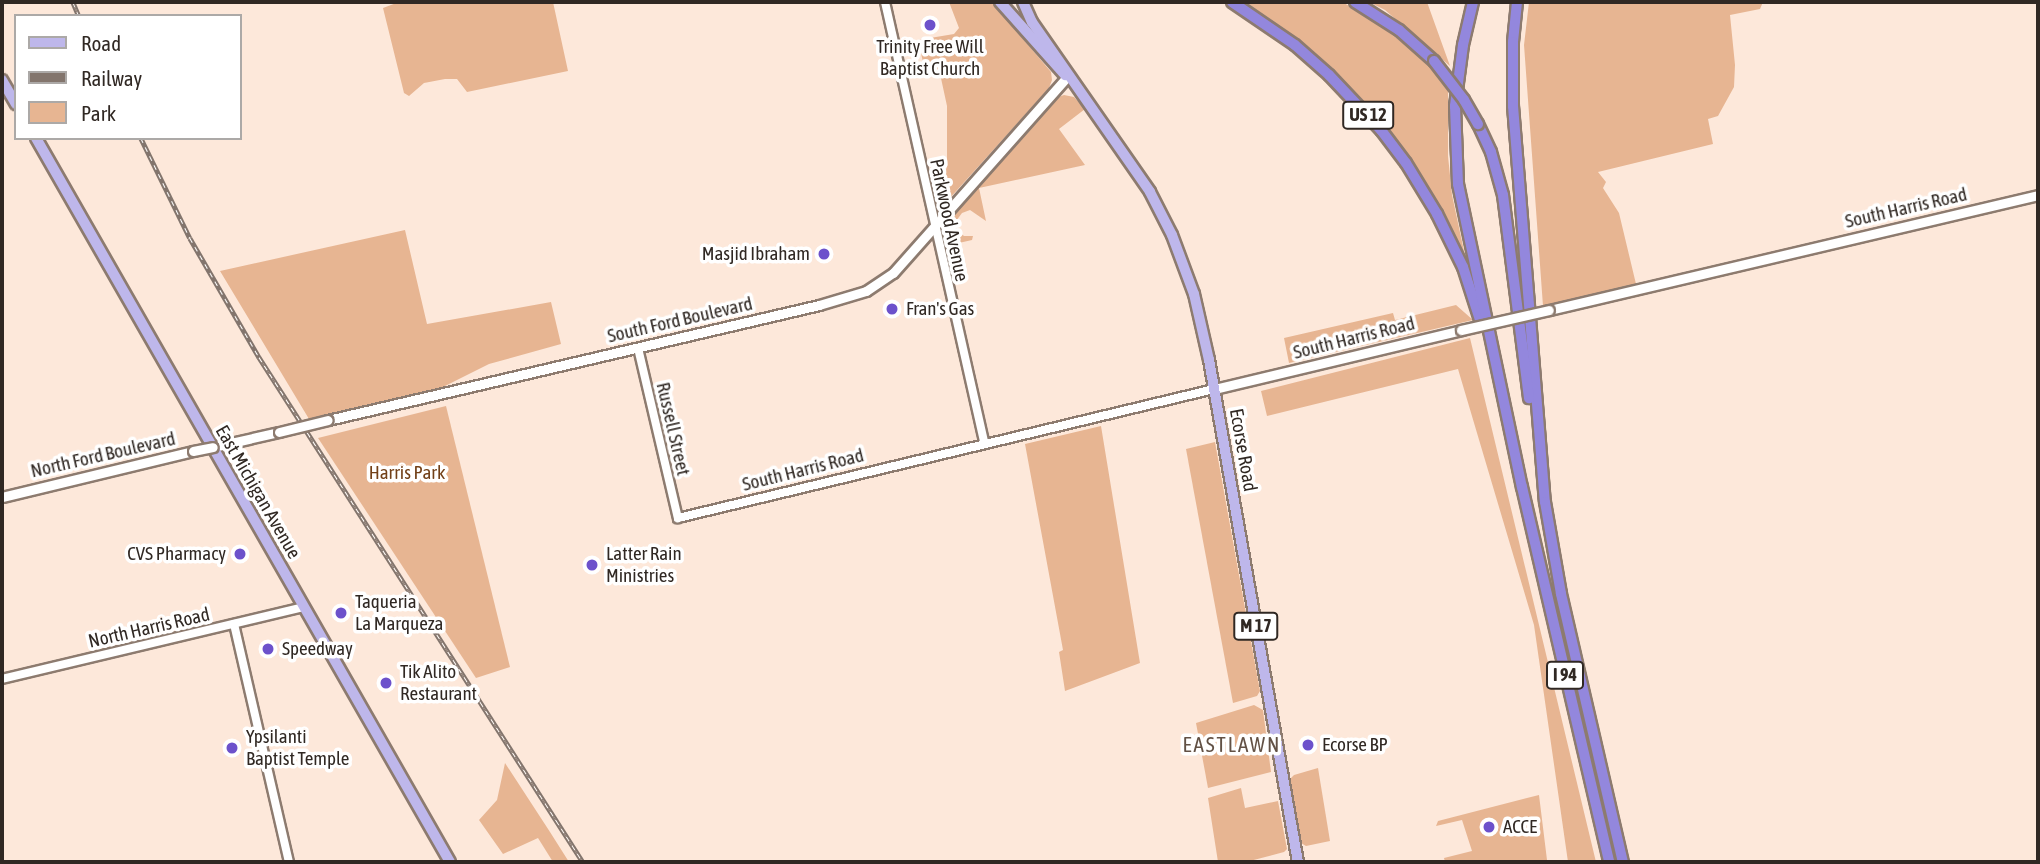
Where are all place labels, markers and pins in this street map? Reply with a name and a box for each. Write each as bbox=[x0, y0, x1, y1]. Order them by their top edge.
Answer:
marker: Trinity Free Will Baptist Church bbox=[922, 17, 938, 33]
place label: Trinity Free Will Baptist Church bbox=[876, 36, 984, 80]
place label: Masjid Ibraham bbox=[702, 243, 810, 265]
marker: Masjid Ibraham bbox=[816, 246, 832, 262]
place label: Fran's Gas bbox=[906, 298, 974, 320]
marker: Fran's Gas bbox=[884, 301, 900, 317]
place label: CVS Pharmacy bbox=[127, 543, 226, 565]
place label: Latter Rain Ministries bbox=[606, 543, 682, 587]
marker: CVS Pharmacy bbox=[232, 546, 248, 562]
marker: Latter Rain Ministries bbox=[584, 557, 600, 573]
place label: Taqueria La Marqueza bbox=[355, 591, 443, 635]
marker: Taqueria La Marqueza bbox=[333, 605, 349, 621]
place label: Speedway bbox=[282, 638, 353, 660]
marker: Speedway bbox=[260, 641, 276, 657]
place label: Tik Alito Restaurant bbox=[400, 661, 477, 705]
marker: Tik Alito Restaurant bbox=[378, 675, 394, 691]
place label: Ypsilanti Baptist Temple bbox=[246, 726, 349, 770]
place label: Ecorse BP bbox=[1322, 734, 1388, 756]
marker: Ecorse BP bbox=[1300, 737, 1316, 753]
marker: Ypsilanti Baptist Temple bbox=[224, 740, 240, 756]
place label: ACCE bbox=[1503, 816, 1537, 838]
marker: ACCE bbox=[1481, 819, 1497, 835]

